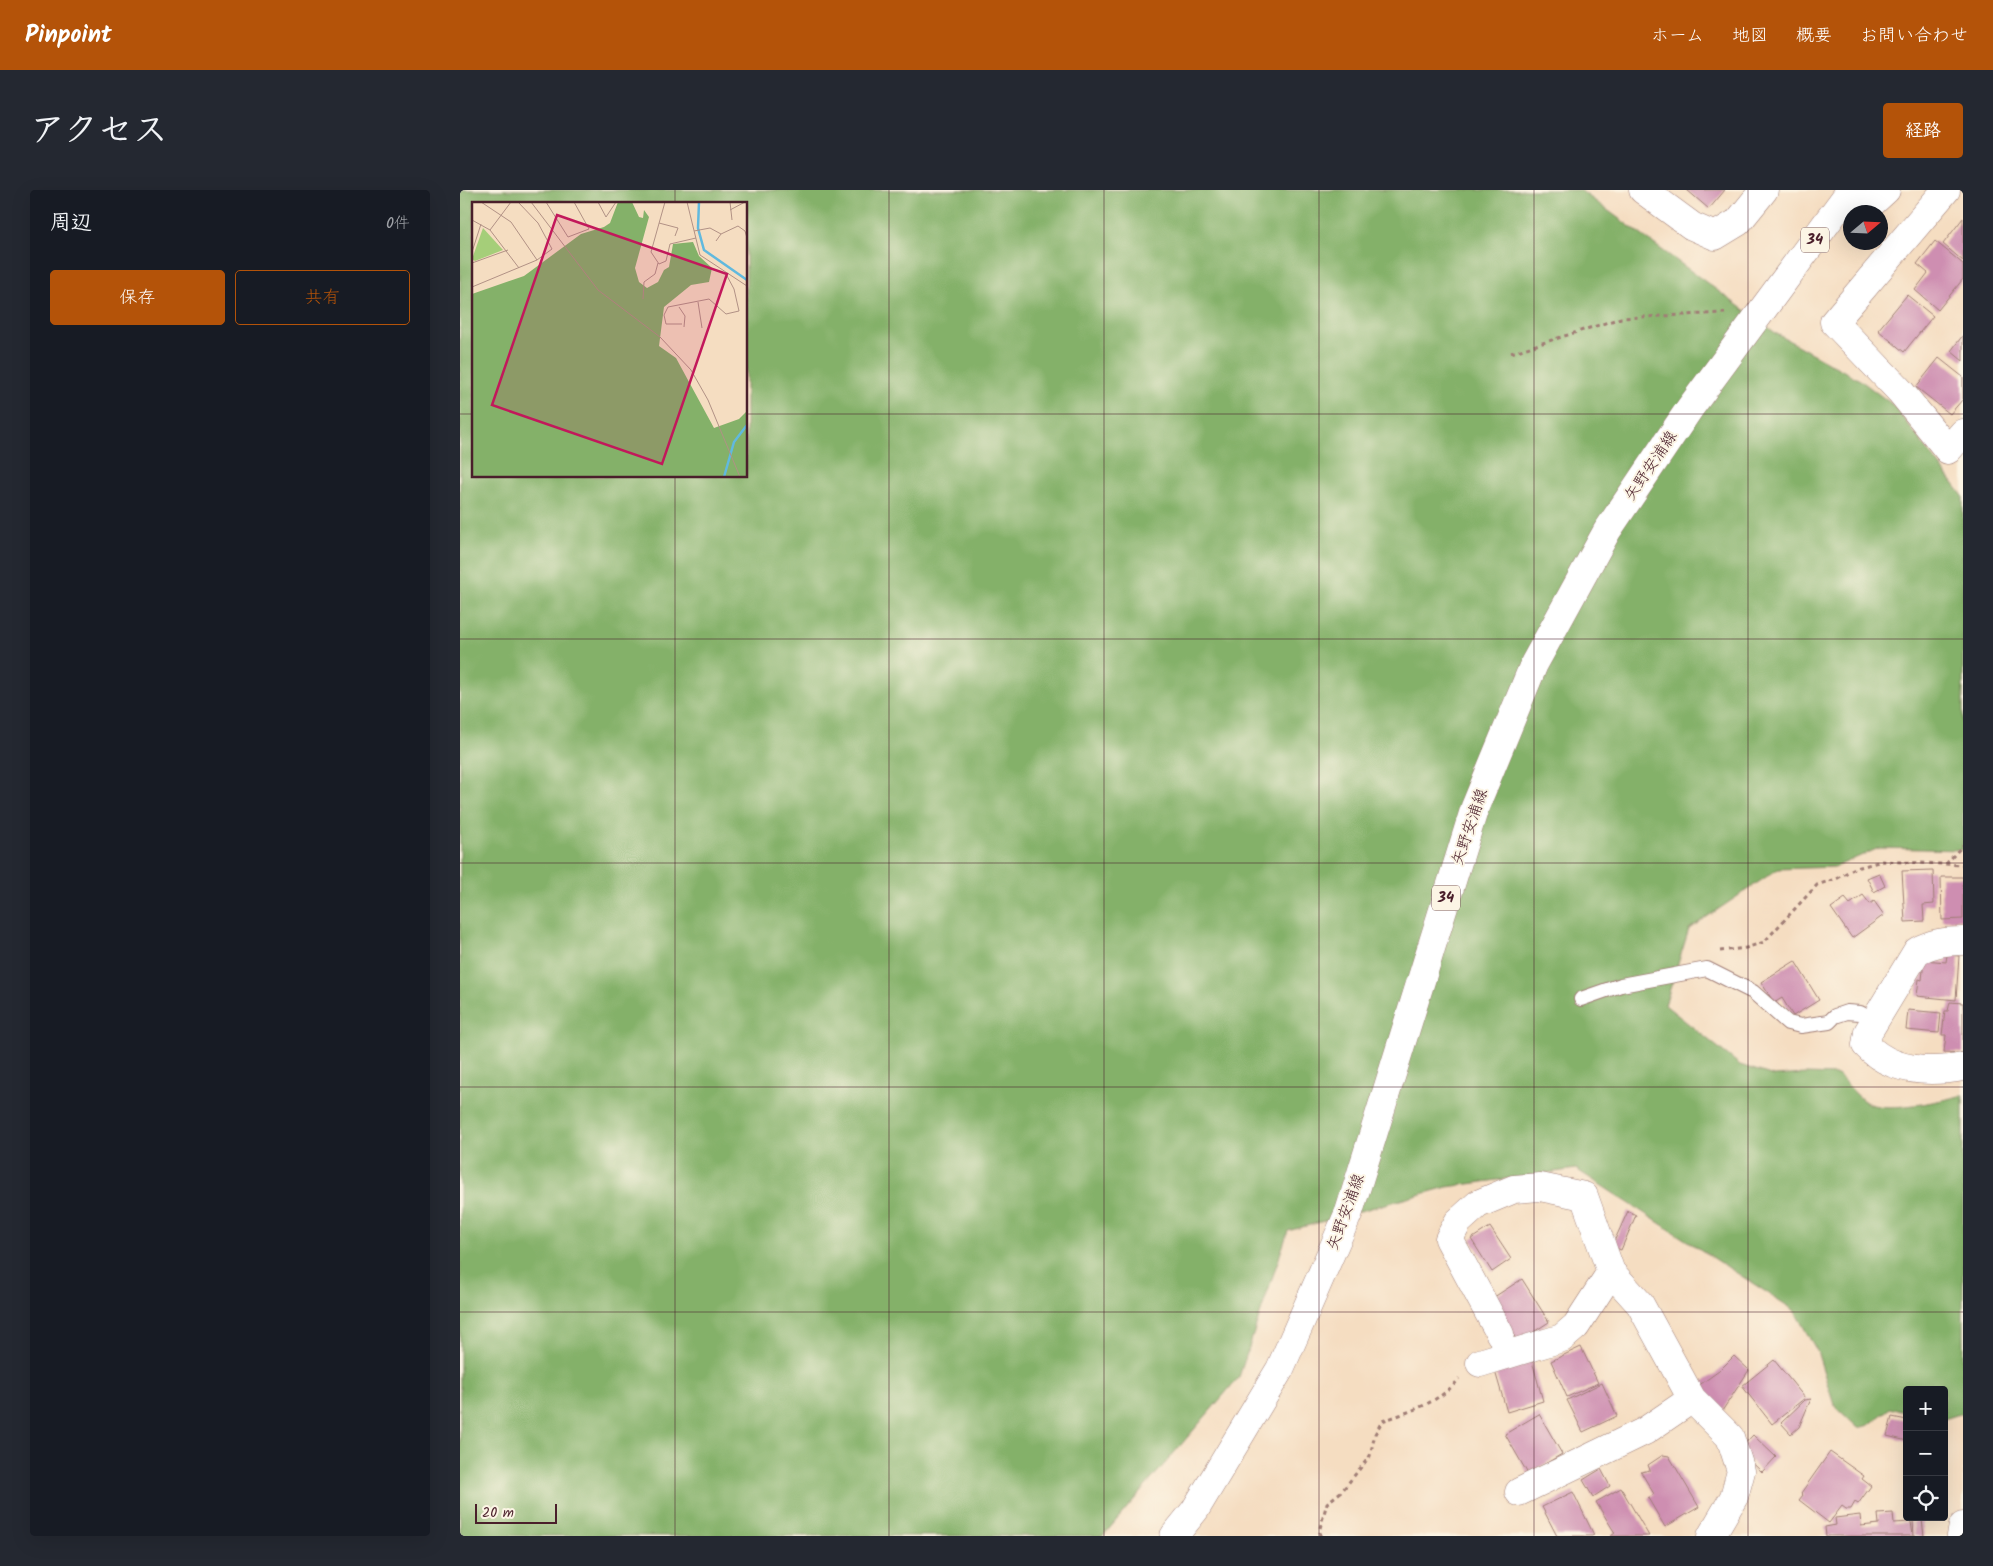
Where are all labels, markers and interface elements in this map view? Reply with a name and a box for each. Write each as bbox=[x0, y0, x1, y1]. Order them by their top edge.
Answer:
text: Pinpoint bbox=[25, 16, 112, 55]
text: ホーム bbox=[1651, 22, 1704, 51]
text: 地図 bbox=[1732, 22, 1768, 51]
text: 概要 bbox=[1796, 22, 1832, 51]
text: お問い合わせ bbox=[1860, 22, 1968, 51]
button: 経路 bbox=[1883, 103, 1963, 158]
text: アクセス bbox=[30, 104, 168, 160]
inset map bbox=[472, 202, 748, 478]
north arrow bbox=[1843, 205, 1888, 250]
text: 周辺 bbox=[50, 207, 92, 240]
text: 0件 bbox=[386, 211, 410, 236]
road number: 34 bbox=[1801, 228, 1829, 252]
button: 保存 bbox=[50, 270, 225, 325]
button: 共有 bbox=[235, 270, 410, 325]
street label: 矢野安浦線 bbox=[1618, 426, 1684, 506]
street label: 矢野安浦線 bbox=[1445, 785, 1495, 869]
road number: 34 bbox=[1432, 886, 1460, 910]
street label: 矢野安浦線 bbox=[1321, 1170, 1371, 1254]
map controls bbox=[1903, 1386, 1948, 1521]
button: + bbox=[1903, 1386, 1948, 1431]
button: − bbox=[1903, 1431, 1948, 1476]
button: locate bbox=[1903, 1476, 1948, 1521]
scale bar bbox=[475, 1501, 558, 1524]
text: 20 m bbox=[482, 1502, 514, 1524]

